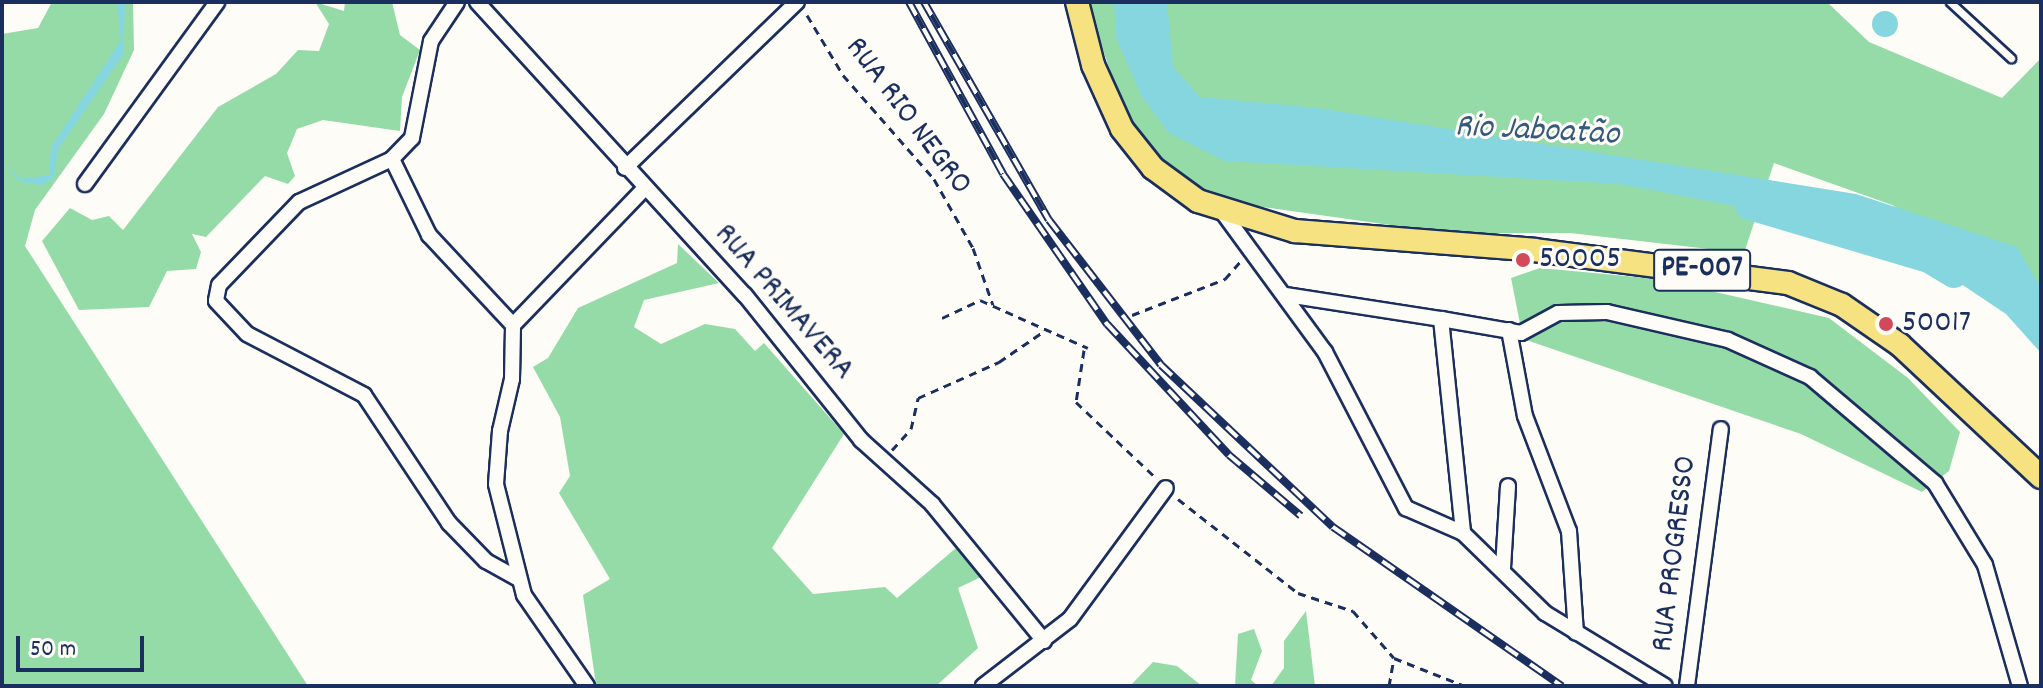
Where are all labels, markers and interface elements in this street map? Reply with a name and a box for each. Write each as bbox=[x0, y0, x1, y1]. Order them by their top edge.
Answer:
street label: RUA RIO NEGRO bbox=[835, 31, 979, 203]
water label: Rio Jaboatão bbox=[1454, 107, 1620, 157]
street label: RUA PRIMAVERA bbox=[705, 217, 861, 389]
place label: 50005 bbox=[1539, 241, 1621, 279]
road number: PE-007 bbox=[1652, 244, 1752, 296]
marker: 50005 bbox=[1514, 251, 1532, 269]
place label: 50017 bbox=[1902, 305, 1971, 343]
marker: 50017 bbox=[1877, 315, 1895, 333]
street label: RUA PROGRESSO bbox=[1645, 454, 1707, 654]
scale bar bbox=[20, 620, 148, 670]
text: 50 m bbox=[30, 633, 76, 667]

